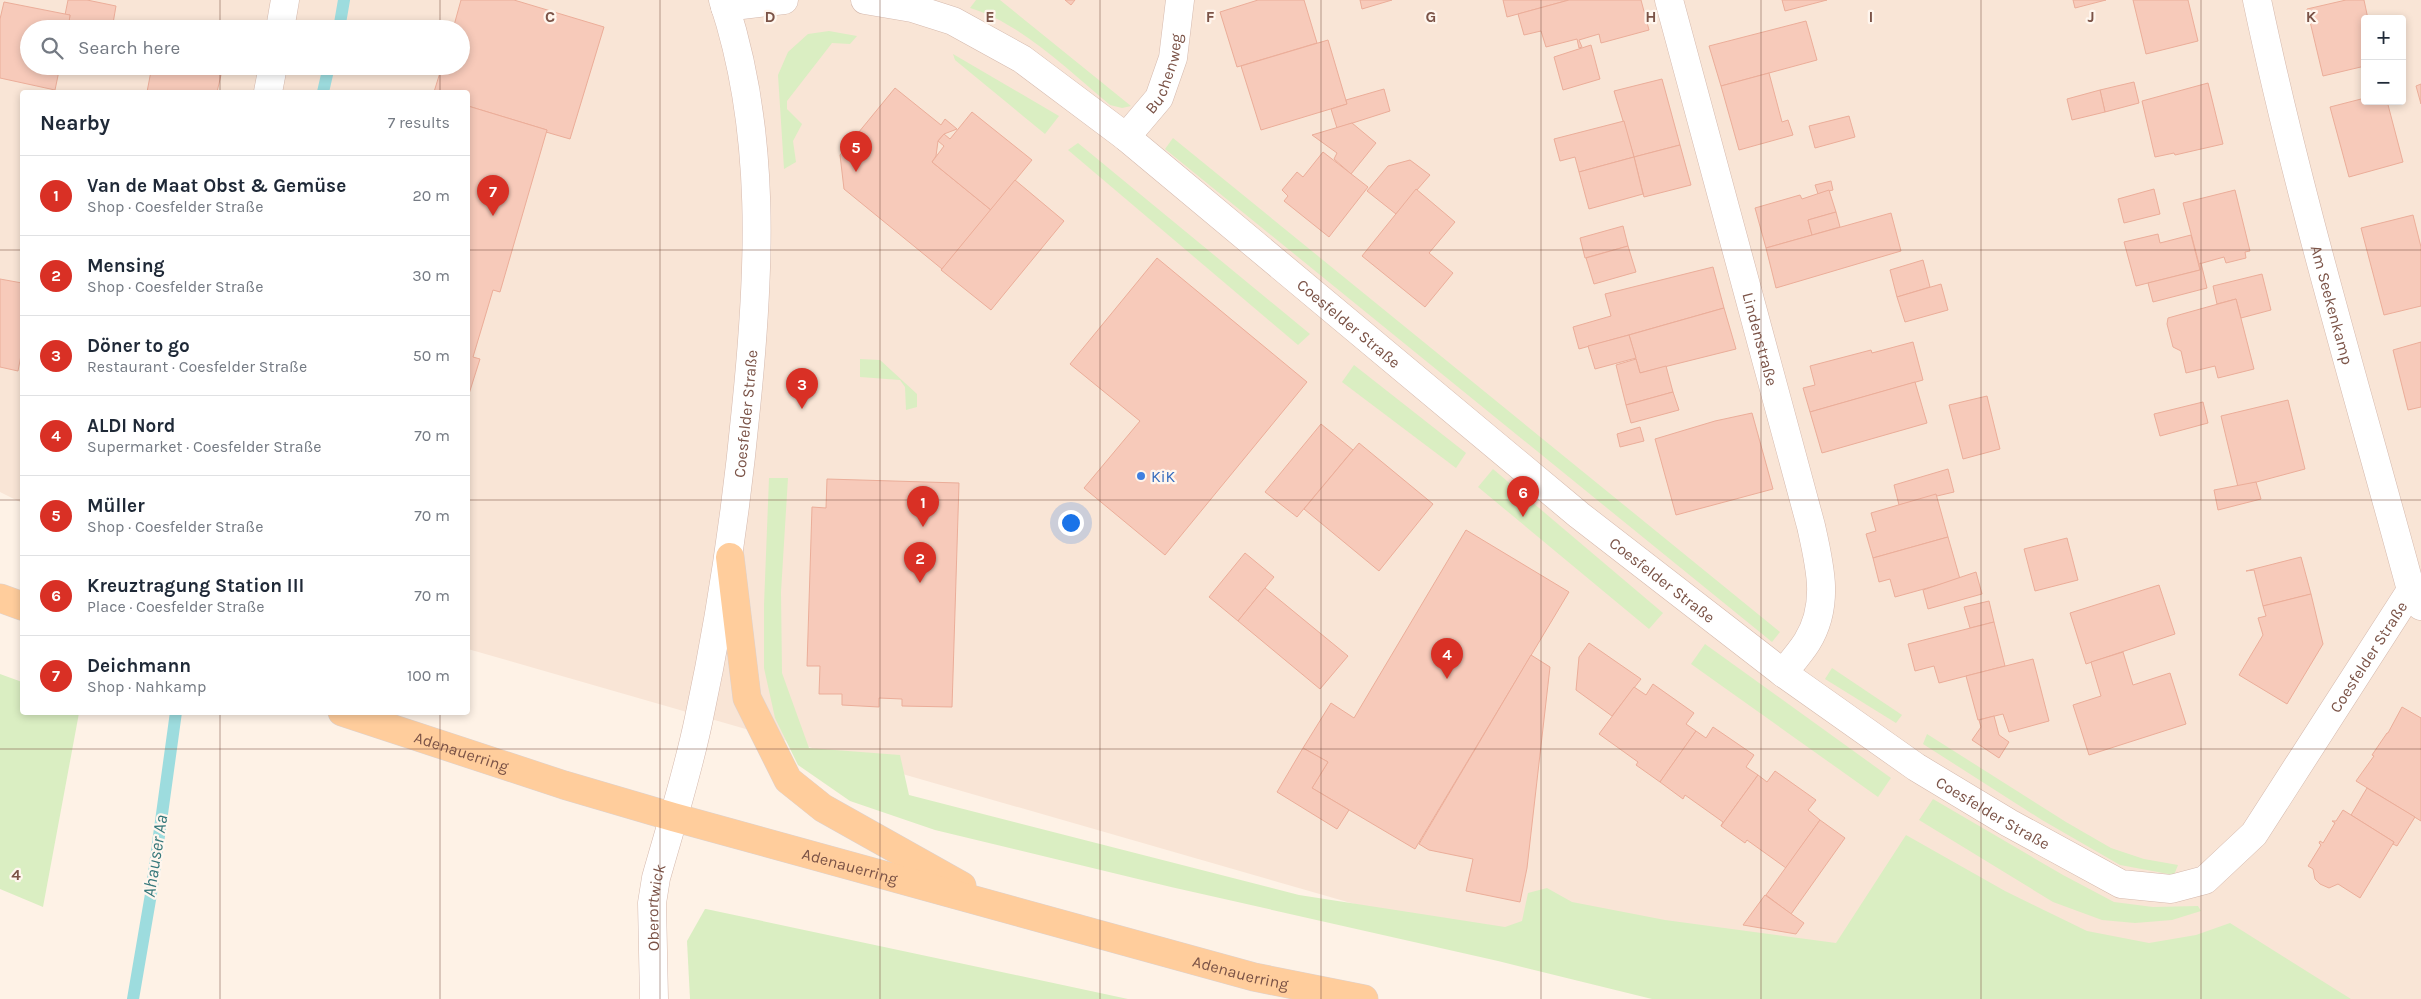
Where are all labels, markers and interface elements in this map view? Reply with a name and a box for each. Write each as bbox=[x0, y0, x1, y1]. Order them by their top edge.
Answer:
text: C bbox=[545, 7, 555, 26]
text: D bbox=[765, 7, 776, 26]
text: E bbox=[985, 7, 995, 26]
text: F bbox=[1206, 7, 1215, 26]
text: G bbox=[1426, 7, 1436, 26]
text: H bbox=[1645, 7, 1657, 26]
text: I bbox=[1869, 7, 1873, 26]
text: J bbox=[2087, 7, 2095, 26]
text: K bbox=[2306, 7, 2317, 26]
map controls bbox=[2361, 15, 2406, 105]
button: + bbox=[2361, 15, 2406, 60]
search box bbox=[20, 20, 470, 75]
street label: Buchenweg bbox=[1141, 32, 1185, 117]
icon: search bbox=[38, 34, 66, 62]
text: Search here bbox=[78, 37, 180, 59]
button: − bbox=[2361, 60, 2406, 105]
text: Nearby bbox=[40, 111, 110, 135]
text: 7 results bbox=[388, 113, 450, 132]
pin: 5 bbox=[840, 131, 872, 172]
text: Van de Maat Obst & Gemüse bbox=[87, 175, 346, 197]
pin: 7 bbox=[477, 175, 509, 216]
text: 1 bbox=[53, 186, 59, 205]
text: 20 m bbox=[412, 186, 450, 205]
text: Shop · Coesfelder Straße bbox=[87, 197, 263, 216]
street label: Am Seekenkamp bbox=[2307, 243, 2358, 367]
text: Mensing bbox=[87, 255, 165, 277]
text: 2 bbox=[51, 266, 61, 285]
text: 30 m bbox=[412, 266, 450, 285]
street label: Coesfelder Straße bbox=[1294, 275, 1405, 372]
text: Shop · Coesfelder Straße bbox=[87, 277, 263, 296]
street label: Lindenstraße bbox=[1739, 290, 1782, 388]
text: Döner to go bbox=[87, 335, 190, 357]
text: 3 bbox=[51, 346, 61, 365]
text: 50 m bbox=[413, 346, 450, 365]
street label: Coesfelder Straße bbox=[729, 349, 761, 479]
text: Restaurant · Coesfelder Straße bbox=[87, 357, 307, 376]
pin: 3 bbox=[786, 368, 818, 409]
text: ALDI Nord bbox=[87, 415, 175, 437]
text: 4 bbox=[51, 426, 61, 445]
text: 70 m bbox=[414, 426, 450, 445]
text: Supermarket · Coesfelder Straße bbox=[87, 437, 321, 456]
place label: KiK bbox=[1151, 467, 1175, 486]
marker: KiK bbox=[1135, 470, 1147, 482]
pin: 6 bbox=[1507, 476, 1539, 517]
pin: 1 bbox=[907, 486, 939, 527]
text: Müller bbox=[87, 495, 145, 517]
text: 5 bbox=[51, 506, 61, 525]
text: 70 m bbox=[414, 506, 450, 525]
your location bbox=[1058, 510, 1084, 536]
text: Shop · Coesfelder Straße bbox=[87, 517, 263, 536]
street label: Coesfelder Straße bbox=[1606, 533, 1719, 627]
pin: 2 bbox=[904, 542, 936, 583]
text: Kreuztragung Station III bbox=[87, 575, 304, 597]
text: 6 bbox=[51, 586, 61, 605]
text: 70 m bbox=[414, 586, 450, 605]
text: Place · Coesfelder Straße bbox=[87, 597, 265, 616]
street label: Coesfelder Straße bbox=[2325, 597, 2411, 716]
pin: 4 bbox=[1431, 638, 1463, 679]
text: Deichmann bbox=[87, 655, 191, 677]
text: 7 bbox=[52, 666, 60, 685]
text: 100 m bbox=[407, 666, 450, 685]
text: Shop · Nahkamp bbox=[87, 677, 206, 696]
street label: Adenauerring bbox=[412, 727, 511, 776]
street label: Coesfelder Straße bbox=[1933, 772, 2053, 853]
water label: Ahauser Aa bbox=[138, 813, 172, 899]
street label: Adenauerring bbox=[800, 844, 900, 888]
street label: Oberortwick bbox=[642, 861, 669, 951]
text: 4 bbox=[11, 865, 21, 884]
street label: Adenauerring bbox=[1191, 951, 1290, 993]

